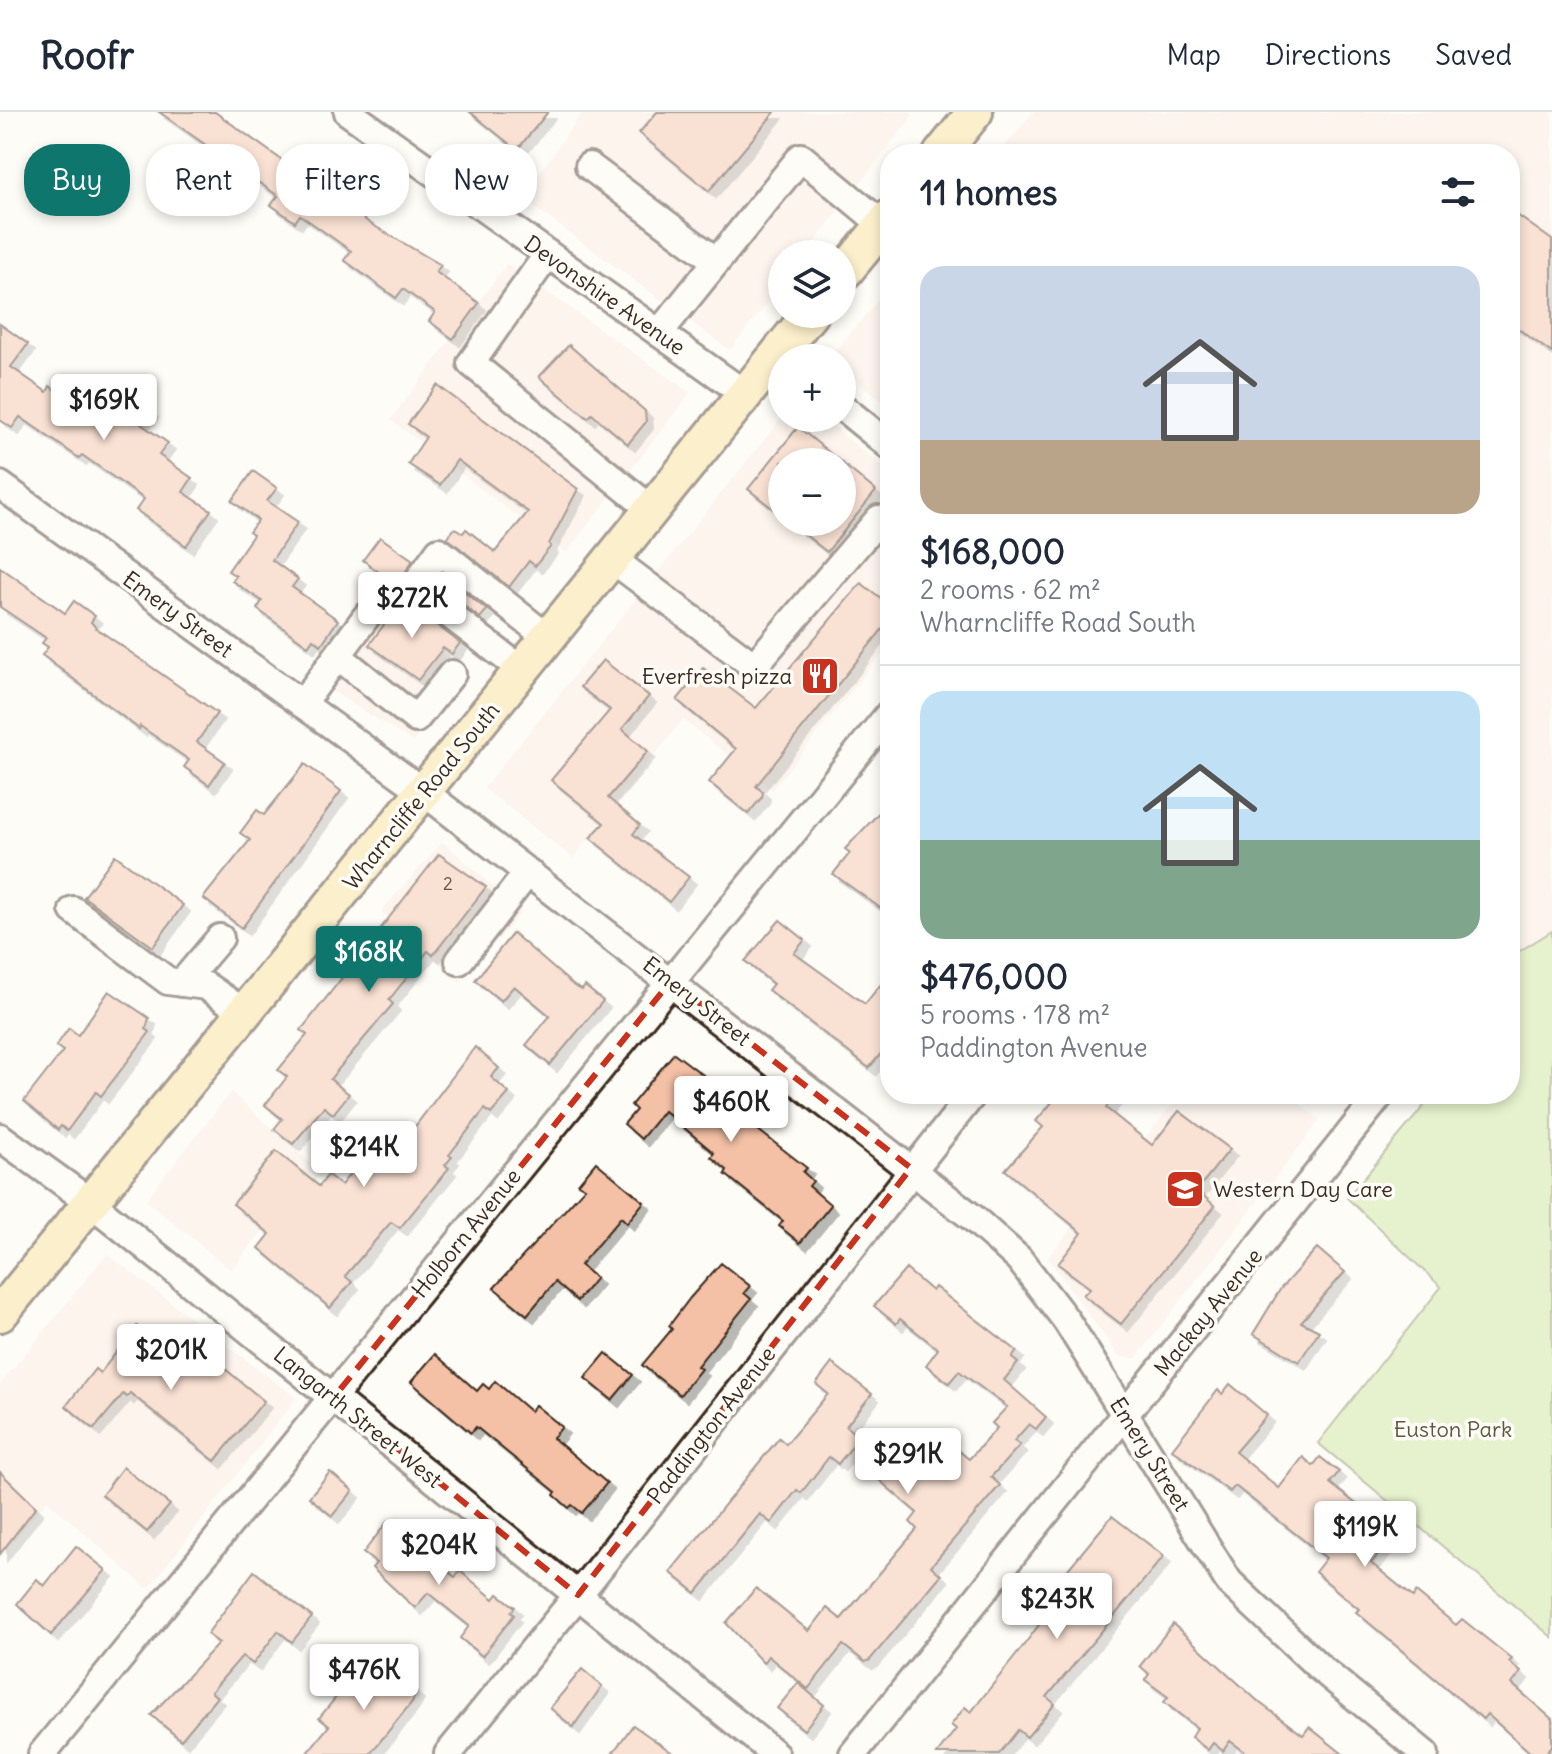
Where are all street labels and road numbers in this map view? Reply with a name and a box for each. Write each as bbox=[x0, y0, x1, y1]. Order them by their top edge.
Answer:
street label: Devonshire Avenue bbox=[519, 229, 691, 361]
street label: Emery Street bbox=[117, 565, 239, 663]
street label: Wharncliffe Road South bbox=[337, 697, 505, 895]
street label: Emery Street bbox=[637, 950, 757, 1052]
street label: Holborn Avenue bbox=[405, 1163, 527, 1303]
street label: Mackay Avenue bbox=[1148, 1242, 1268, 1382]
street label: Langarth Street West bbox=[268, 1340, 448, 1494]
street label: Paddington Avenue bbox=[641, 1341, 781, 1509]
street label: Emery Street bbox=[1104, 1392, 1196, 1516]

